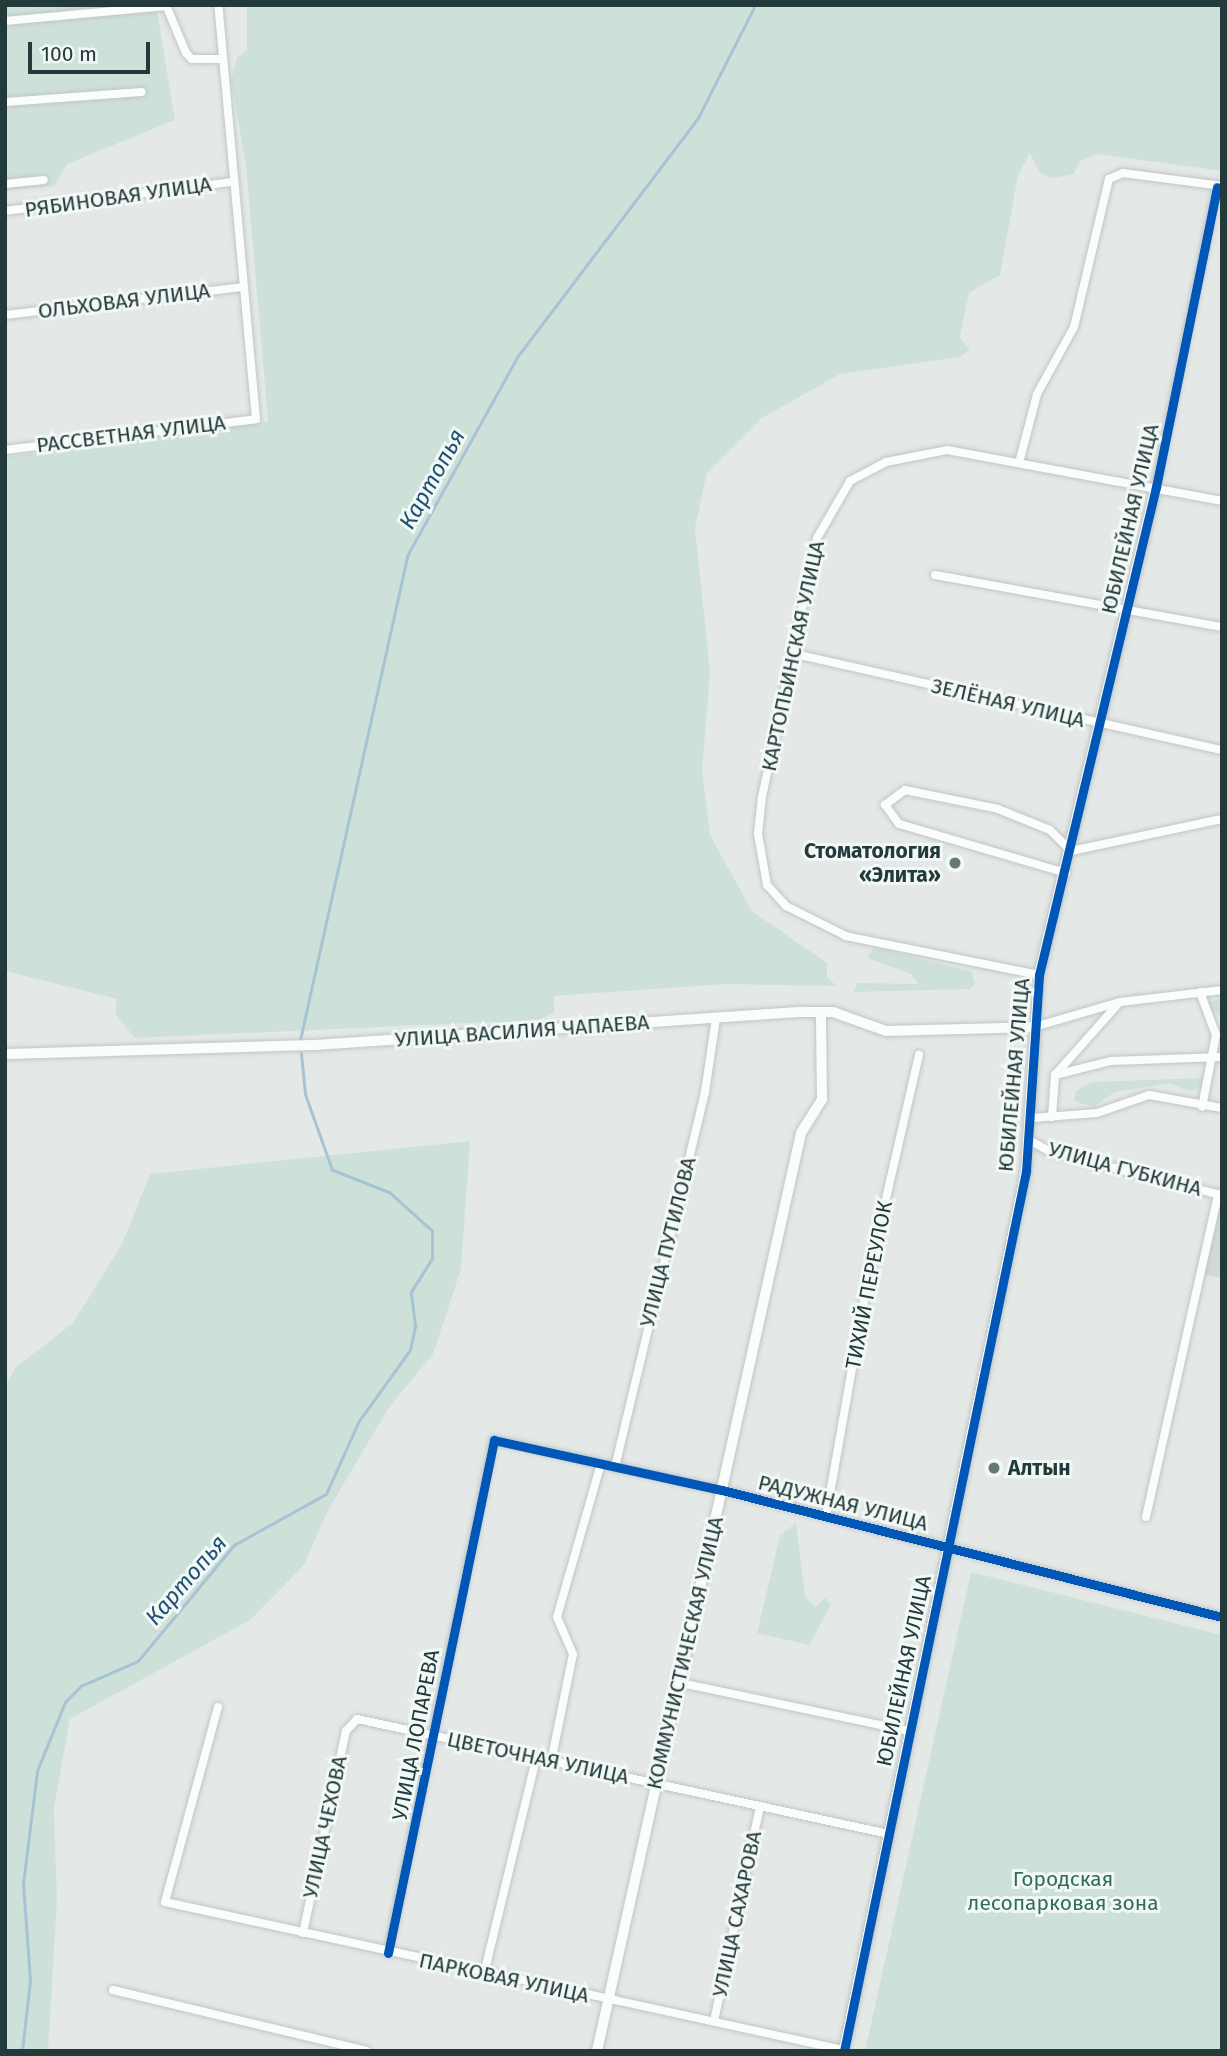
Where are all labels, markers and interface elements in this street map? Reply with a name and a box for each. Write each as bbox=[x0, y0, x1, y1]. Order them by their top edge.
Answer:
scale bar bbox=[32, 28, 154, 72]
text: 100 m bbox=[41, 41, 97, 67]
street label: РЯБИНОВАЯ УЛИЦА bbox=[23, 171, 213, 223]
street label: ОЛЬХОВАЯ УЛИЦА bbox=[37, 278, 211, 324]
street label: РАССВЕТНАЯ УЛИЦА bbox=[35, 410, 227, 458]
street label: ЮБИЛЕЙНАЯ УЛИЦА bbox=[1096, 421, 1164, 617]
water label: Картопья bbox=[393, 424, 471, 534]
street label: КАРТОПЬИНСКАЯ УЛИЦА bbox=[756, 538, 830, 774]
street label: ЗЕЛЁНАЯ УЛИЦА bbox=[929, 673, 1087, 733]
place label: Стоматология «Элита» bbox=[804, 838, 941, 888]
marker: Стоматология «Элита» bbox=[947, 855, 963, 871]
street label: ЮБИЛЕЙНАЯ УЛИЦА bbox=[993, 977, 1035, 1173]
street label: УЛИЦА ВАСИЛИЯ ЧАПАЕВА bbox=[394, 1010, 650, 1052]
street label: УЛИЦА ГУБКИНА bbox=[1046, 1136, 1204, 1202]
street label: УЛИЦА ПУТИЛОВА bbox=[635, 1154, 701, 1330]
street label: ТИХИЙ ПЕРЕУЛОК bbox=[840, 1199, 898, 1371]
place label: Алтын bbox=[1008, 1455, 1071, 1481]
marker: Алтын bbox=[986, 1460, 1002, 1476]
street label: РАДУЖНАЯ УЛИЦА bbox=[756, 1470, 930, 1536]
street label: КОММУНИСТИЧЕСКАЯ УЛИЦА bbox=[641, 1514, 729, 1792]
water label: Картопья bbox=[139, 1529, 233, 1631]
street label: ЮБИЛЕЙНАЯ УЛИЦА bbox=[871, 1573, 937, 1769]
street label: УЛИЦА ЛОПАРЕВА bbox=[387, 1648, 445, 1822]
street label: ЦВЕТОЧНАЯ УЛИЦА bbox=[445, 1726, 631, 1790]
street label: УЛИЦА ЧЕХОВА bbox=[298, 1753, 352, 1901]
street label: УЛИЦА САХАРОВА bbox=[707, 1829, 767, 1999]
park label: Городская лесопарковая зона bbox=[967, 1866, 1159, 1916]
street label: ПАРКОВАЯ УЛИЦА bbox=[417, 1948, 591, 2008]

